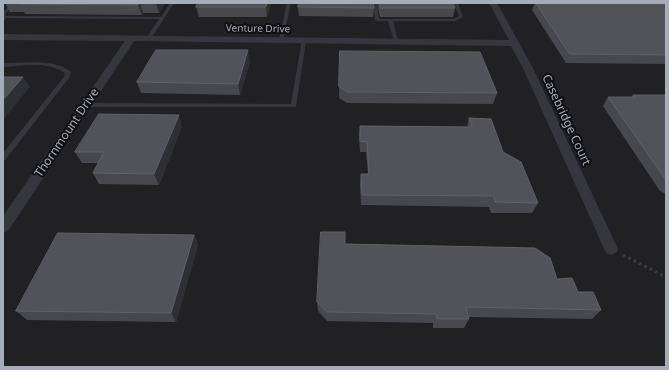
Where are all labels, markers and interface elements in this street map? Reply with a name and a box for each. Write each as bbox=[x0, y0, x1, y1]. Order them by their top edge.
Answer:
street label: Venture Drive bbox=[226, 22, 290, 36]
street label: Casebridge Court bbox=[539, 72, 593, 168]
street label: Thornmount Drive bbox=[32, 86, 102, 180]

